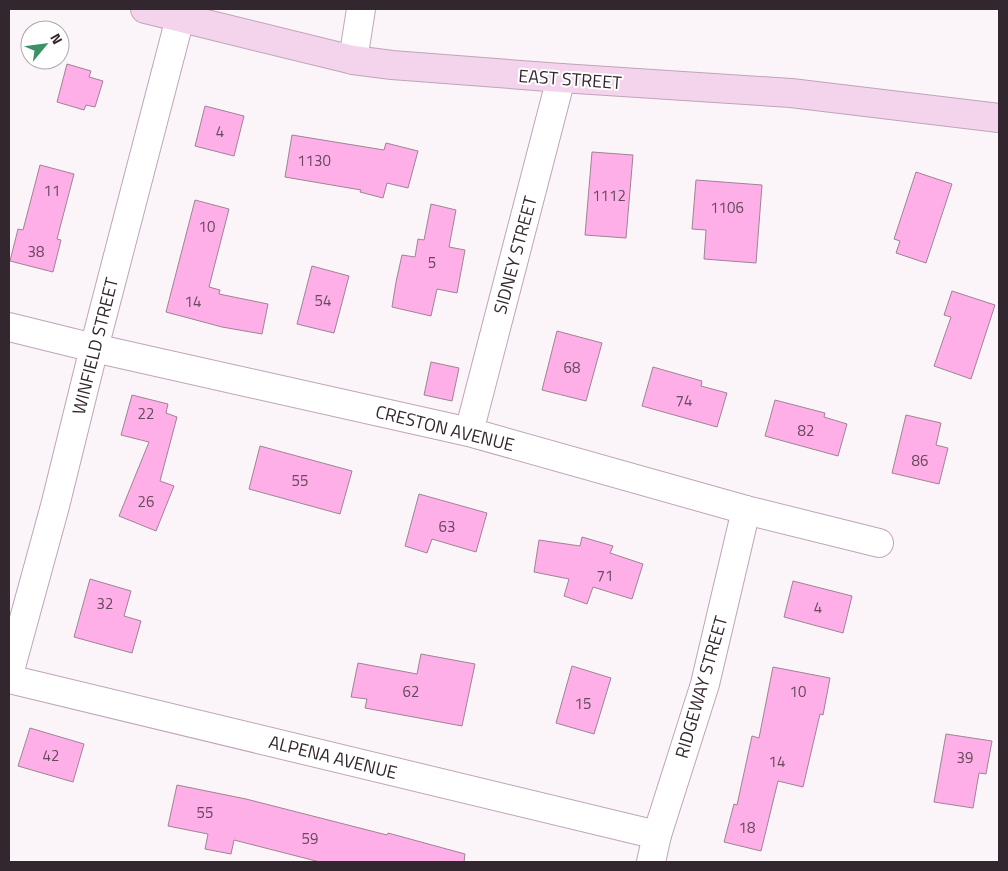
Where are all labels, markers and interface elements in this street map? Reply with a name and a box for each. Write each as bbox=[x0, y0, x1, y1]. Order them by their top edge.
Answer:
north arrow bbox=[20, 20, 70, 70]
text: N bbox=[45, 29, 68, 48]
street label: EAST STREET bbox=[517, 62, 623, 96]
house number: 4 bbox=[216, 120, 224, 143]
house number: 1130 bbox=[297, 149, 331, 172]
house number: 11 bbox=[44, 179, 60, 202]
house number: 1112 bbox=[592, 184, 626, 207]
street label: SIDNEY STREET bbox=[486, 192, 544, 317]
house number: 1106 bbox=[710, 196, 744, 219]
house number: 10 bbox=[199, 215, 215, 238]
house number: 38 bbox=[28, 240, 44, 263]
house number: 5 bbox=[428, 251, 436, 274]
street label: WINFIELD STREET bbox=[65, 274, 125, 417]
house number: 54 bbox=[315, 289, 331, 312]
house number: 14 bbox=[185, 290, 201, 313]
house number: 68 bbox=[564, 356, 580, 379]
house number: 74 bbox=[676, 389, 692, 412]
street label: CRESTON AVENUE bbox=[373, 398, 517, 458]
house number: 22 bbox=[138, 402, 154, 425]
house number: 82 bbox=[798, 419, 814, 442]
house number: 86 bbox=[912, 449, 928, 472]
house number: 55 bbox=[292, 469, 308, 492]
house number: 26 bbox=[138, 490, 154, 513]
house number: 63 bbox=[439, 515, 455, 538]
house number: 71 bbox=[597, 564, 613, 587]
house number: 32 bbox=[97, 592, 113, 615]
house number: 4 bbox=[814, 596, 822, 619]
street label: RIDGEWAY STREET bbox=[668, 612, 734, 761]
house number: 62 bbox=[403, 680, 419, 703]
house number: 10 bbox=[790, 680, 806, 703]
house number: 15 bbox=[575, 692, 591, 715]
street label: ALPENA AVENUE bbox=[266, 728, 400, 786]
house number: 42 bbox=[43, 744, 59, 767]
house number: 39 bbox=[957, 746, 973, 769]
house number: 14 bbox=[769, 750, 785, 773]
house number: 55 bbox=[197, 801, 213, 824]
house number: 18 bbox=[739, 816, 755, 839]
house number: 59 bbox=[302, 827, 318, 850]

